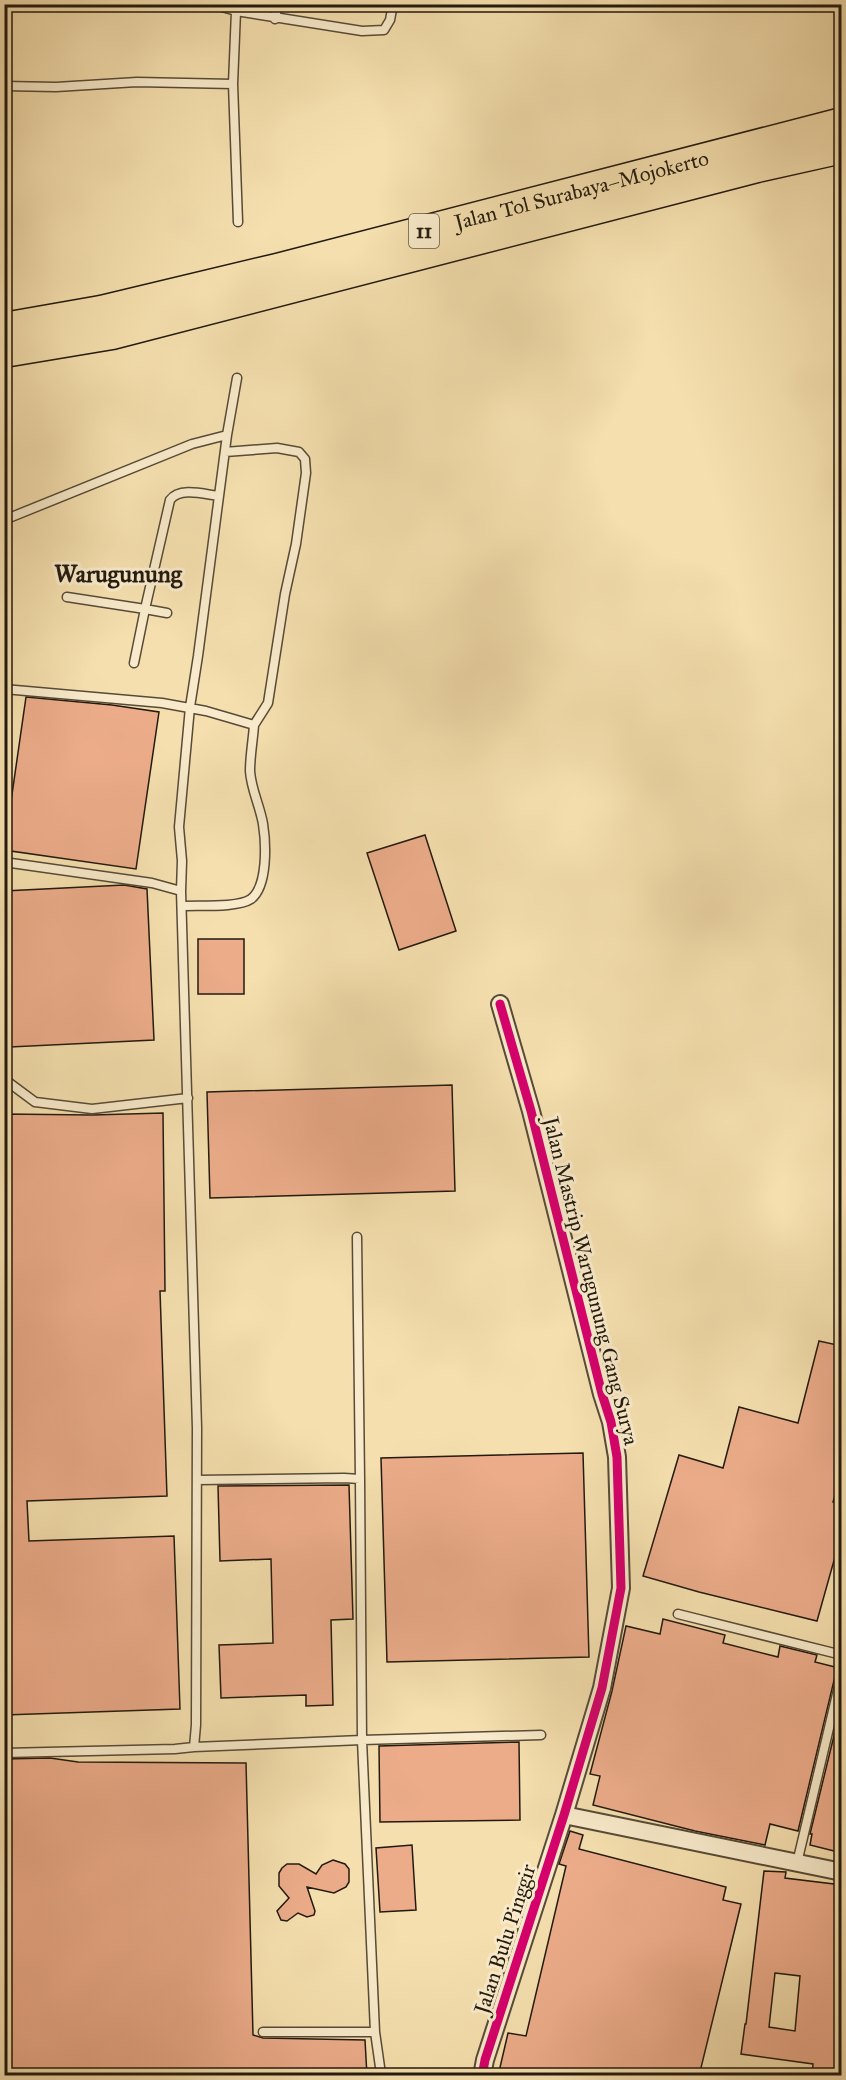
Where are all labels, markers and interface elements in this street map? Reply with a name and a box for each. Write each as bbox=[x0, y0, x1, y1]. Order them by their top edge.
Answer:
street label: Jalan Tol Surabaya–Mojokerto bbox=[450, 145, 712, 236]
road number: 11 bbox=[409, 214, 439, 248]
district label: Warugunung bbox=[54, 559, 183, 589]
street label: Jalan Mastrip Warugunung Gang Surya bbox=[537, 1112, 644, 1448]
street label: Jalan Bulu Pinggir bbox=[468, 1861, 542, 2019]

